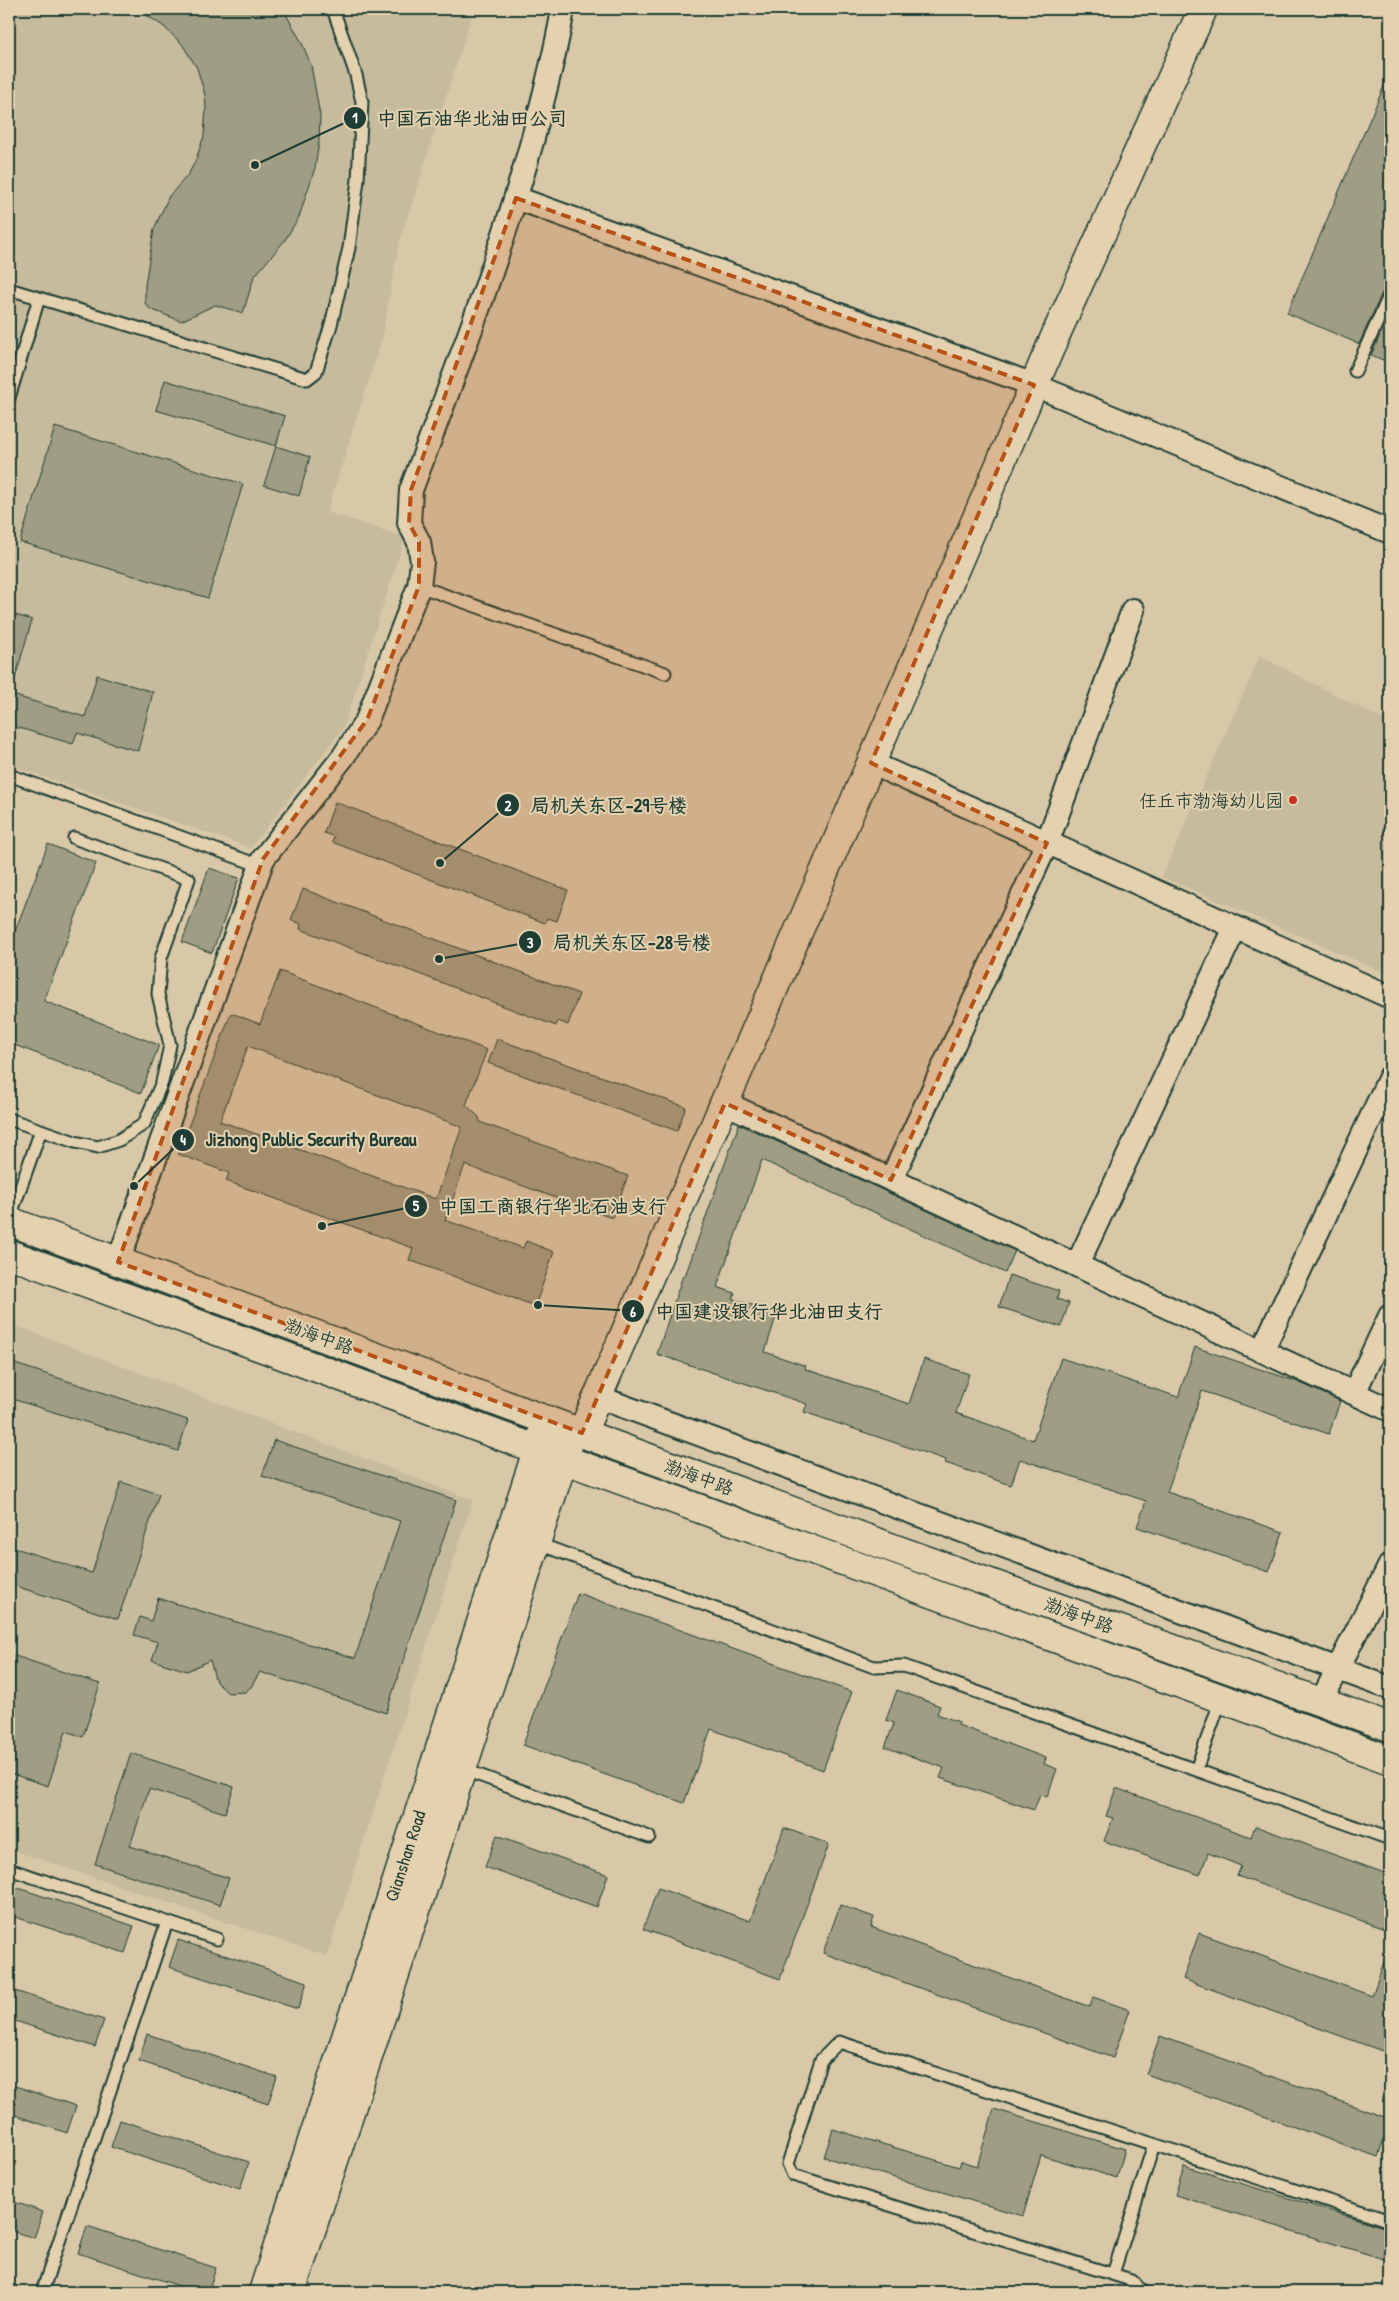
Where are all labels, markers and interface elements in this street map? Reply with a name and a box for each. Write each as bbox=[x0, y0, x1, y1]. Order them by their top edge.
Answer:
callout: 中国石油华北油田公司 bbox=[342, 101, 577, 135]
text: 中国石油华北油田公司 bbox=[377, 105, 567, 131]
text: 1 bbox=[352, 107, 358, 128]
callout: 局机关东区-29号楼 bbox=[495, 788, 697, 822]
place label: 任丘市渤海幼儿园 bbox=[1139, 788, 1283, 813]
text: 局机关东区-29号楼 bbox=[531, 792, 687, 818]
marker: 任丘市渤海幼儿园 bbox=[1287, 794, 1299, 806]
text: 2 bbox=[504, 795, 512, 816]
callout: 局机关东区-28号楼 bbox=[518, 925, 721, 959]
text: 局机关东区-28号楼 bbox=[553, 929, 711, 955]
text: 3 bbox=[527, 932, 534, 953]
callout: Jizhong Public Security Bureau bbox=[170, 1123, 426, 1157]
text: Jizhong Public Security Bureau bbox=[205, 1126, 417, 1153]
text: 4 bbox=[180, 1129, 186, 1150]
callout: 中国工商银行华北石油支行 bbox=[404, 1189, 677, 1223]
text: 中国工商银行华北石油支行 bbox=[439, 1193, 667, 1219]
text: 5 bbox=[413, 1195, 420, 1216]
callout: 中国建设银行华北油田支行 bbox=[620, 1294, 893, 1328]
text: 中国建设银行华北油田支行 bbox=[655, 1298, 883, 1324]
text: 6 bbox=[630, 1301, 636, 1322]
street label: 渤海中路 bbox=[281, 1312, 357, 1360]
street label: 渤海中路 bbox=[661, 1453, 737, 1501]
street label: 渤海中路 bbox=[1041, 1591, 1117, 1639]
street label: Qianshan Road bbox=[379, 1807, 431, 1905]

